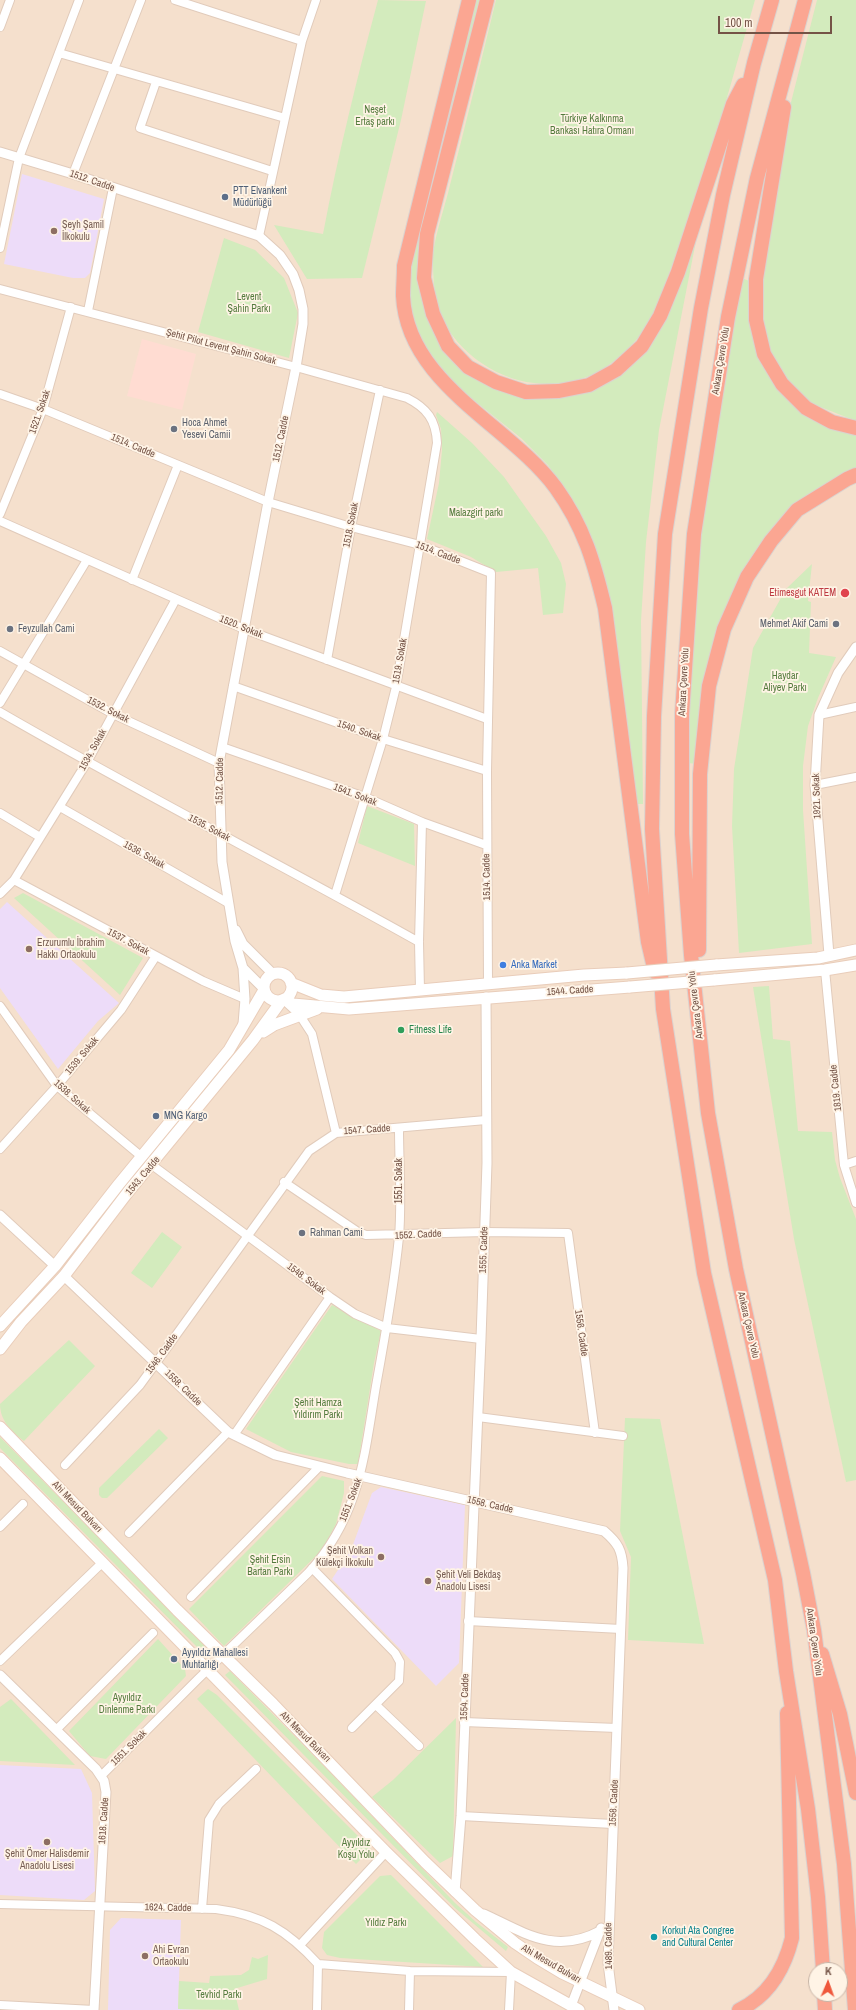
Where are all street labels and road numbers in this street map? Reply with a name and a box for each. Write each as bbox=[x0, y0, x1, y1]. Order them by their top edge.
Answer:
street label: 1512. Cadde bbox=[68, 168, 116, 194]
street label: Ankara Çevre Yolu bbox=[710, 326, 732, 396]
street label: Şehit Pilot Levent Şahin Sokak bbox=[165, 327, 277, 367]
street label: 1521. Sokak bbox=[27, 388, 53, 436]
street label: 1512. Cadde bbox=[270, 415, 292, 463]
street label: 1514. Cadde bbox=[109, 431, 157, 461]
street label: 1518. Sokak bbox=[341, 501, 361, 549]
street label: 1514. Cadde bbox=[414, 539, 462, 567]
street label: 1520. Sokak bbox=[218, 613, 264, 641]
street label: 1519. Sokak bbox=[390, 638, 410, 684]
street label: Ankara Çevre Yolu bbox=[676, 648, 692, 716]
street label: 1532. Sokak bbox=[85, 694, 131, 726]
street label: 1540. Sokak bbox=[335, 718, 383, 744]
street label: 1534. Sokak bbox=[77, 727, 109, 773]
street label: 1512. Cadde bbox=[214, 757, 226, 805]
street label: 1921. Sokak bbox=[810, 773, 824, 819]
street label: 1541. Sokak bbox=[332, 781, 378, 809]
street label: 1535. Sokak bbox=[186, 812, 232, 844]
street label: 1536. Sokak bbox=[121, 839, 167, 871]
street label: 1514. Cadde bbox=[481, 853, 493, 901]
street label: 1537. Sokak bbox=[105, 926, 151, 958]
street label: Ankara Çevre Yolu bbox=[686, 970, 706, 1040]
street label: 1544. Cadde bbox=[546, 983, 594, 999]
street label: 1539. Sokak bbox=[63, 1035, 101, 1077]
street label: 1819. Cadde bbox=[828, 1064, 844, 1112]
street label: 1538. Sokak bbox=[51, 1077, 93, 1117]
street label: 1547. Cadde bbox=[343, 1122, 391, 1138]
street label: 1543. Cadde bbox=[123, 1154, 163, 1198]
street label: 1551. Sokak bbox=[393, 1158, 405, 1204]
street label: 1555. Cadde bbox=[477, 1226, 491, 1274]
street label: 1552. Cadde bbox=[394, 1228, 442, 1242]
street label: 1548. Sokak bbox=[284, 1260, 328, 1298]
street label: Ankara Çevre Yolu bbox=[734, 1290, 762, 1360]
street label: 1556. Cadde bbox=[572, 1309, 590, 1357]
street label: 1546. Cadde bbox=[143, 1331, 181, 1377]
street label: 1558. Cadde bbox=[162, 1367, 204, 1409]
street label: 1551. Sokak bbox=[337, 1477, 365, 1523]
street label: Ahi Mesud Bulvarı bbox=[49, 1479, 105, 1535]
street label: 1558. Cadde bbox=[466, 1494, 514, 1516]
street label: Ankara Çevre Yolu bbox=[803, 1607, 825, 1677]
street label: 1554. Cadde bbox=[458, 1673, 472, 1721]
street label: Ahi Mesud Bulvarı bbox=[277, 1709, 333, 1765]
street label: 1551. Sokak bbox=[109, 1728, 149, 1768]
street label: 1558. Cadde bbox=[607, 1779, 621, 1827]
street label: 1618. Cadde bbox=[96, 1797, 112, 1845]
street label: 1624. Cadde bbox=[144, 1902, 192, 1914]
street label: 1489. Cadde bbox=[603, 1922, 615, 1970]
street label: Ahi Mesud Bulvarı bbox=[519, 1942, 583, 1986]

